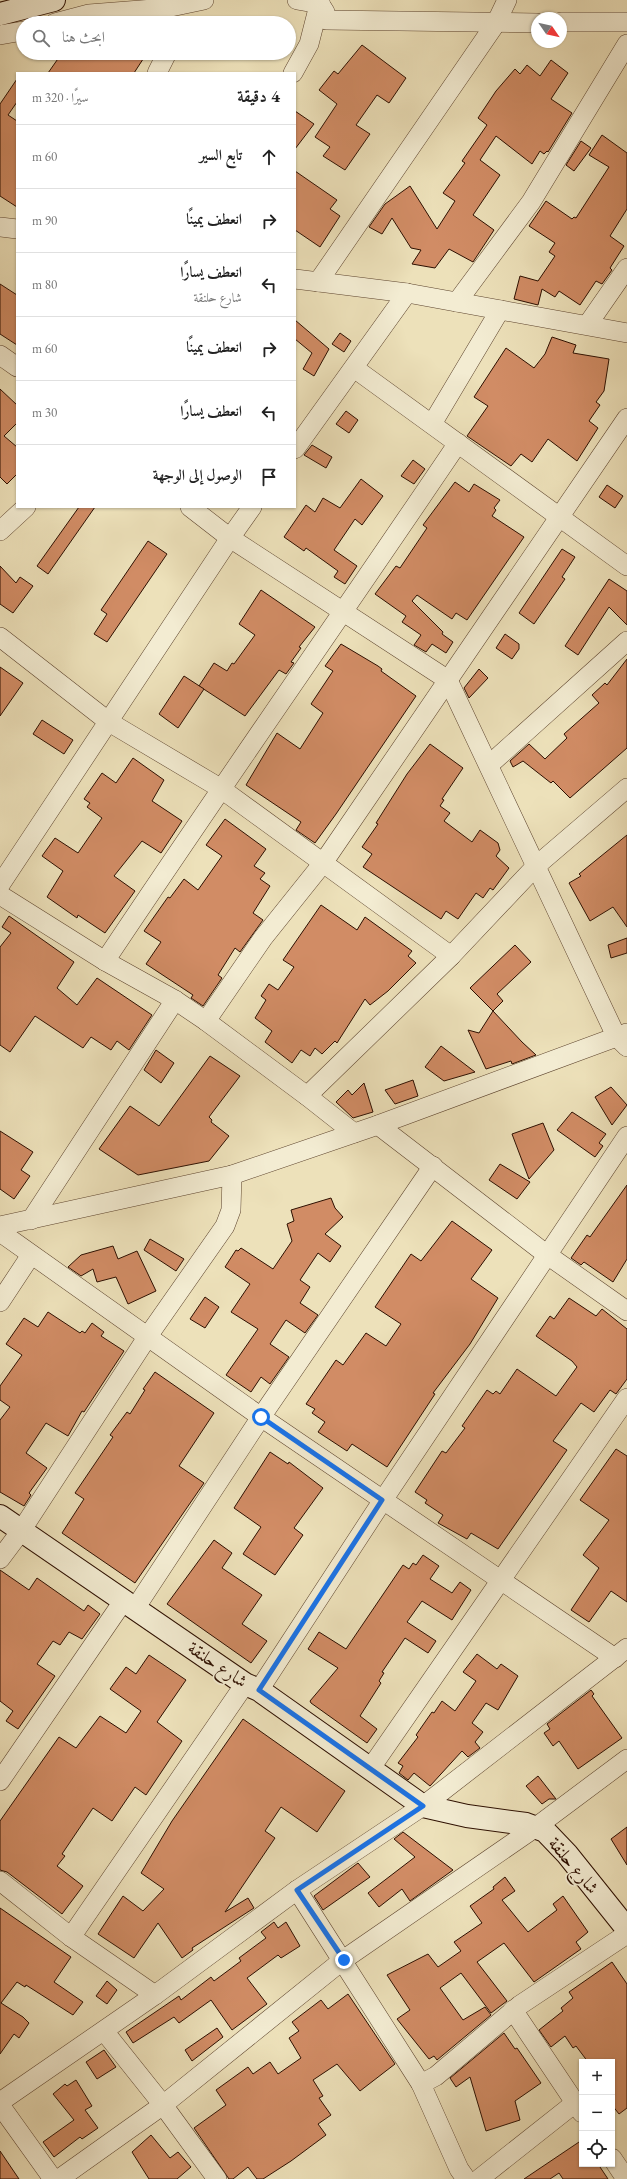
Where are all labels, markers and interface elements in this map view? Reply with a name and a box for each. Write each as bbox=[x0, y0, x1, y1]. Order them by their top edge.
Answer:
north arrow bbox=[531, 12, 567, 48]
search box bbox=[16, 16, 296, 60]
icon: search bbox=[30, 27, 52, 49]
text: ابحث هنا bbox=[62, 27, 105, 46]
text: 4 دقيقة bbox=[237, 85, 280, 107]
text: سيرًا · 320 m bbox=[32, 89, 89, 106]
text: تابع السير bbox=[199, 145, 242, 164]
icon: ahead bbox=[258, 146, 280, 168]
text: 60 m bbox=[32, 148, 57, 165]
text: انعطف يمينًا bbox=[186, 209, 242, 228]
icon: right bbox=[258, 210, 280, 232]
text: 90 m bbox=[32, 212, 57, 229]
text: انعطف يسارًا bbox=[180, 262, 242, 281]
icon: left bbox=[258, 274, 280, 296]
text: 80 m bbox=[32, 276, 57, 293]
text: شارع حلنقة bbox=[193, 289, 242, 306]
text: انعطف يمينًا bbox=[186, 337, 242, 356]
icon: right bbox=[258, 338, 280, 360]
text: 60 m bbox=[32, 340, 57, 357]
text: انعطف يسارًا bbox=[180, 401, 242, 420]
icon: left bbox=[258, 402, 280, 424]
text: 30 m bbox=[32, 404, 57, 421]
text: الوصول إلى الوجهة bbox=[153, 465, 242, 484]
icon: arrive bbox=[258, 466, 280, 488]
route start bbox=[252, 1408, 270, 1426]
street label: شارع حلنقة bbox=[181, 1636, 252, 1696]
street label: شارع حلنقة bbox=[540, 1832, 604, 1901]
route end bbox=[335, 1951, 353, 1969]
map controls bbox=[579, 2059, 615, 2167]
button: + bbox=[579, 2059, 615, 2095]
button: − bbox=[579, 2095, 615, 2131]
button: locate bbox=[579, 2131, 615, 2167]

